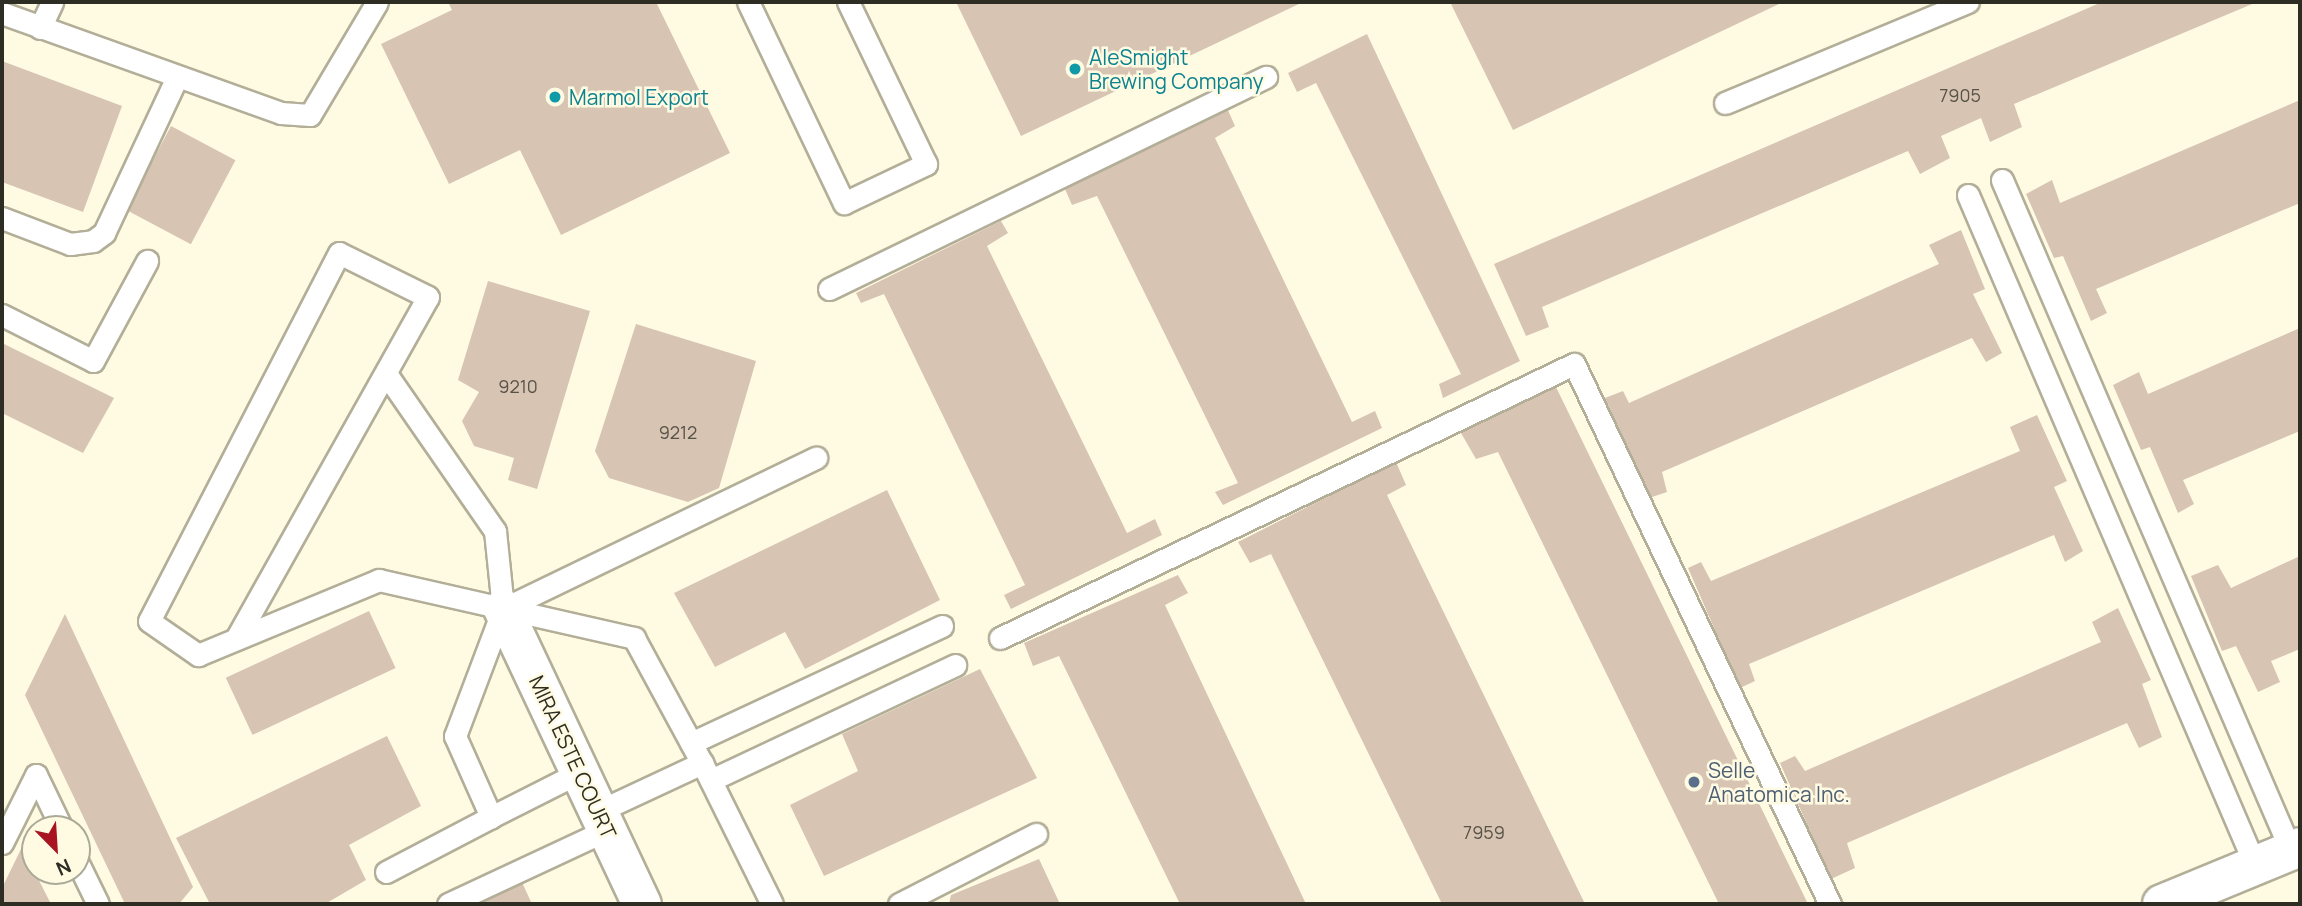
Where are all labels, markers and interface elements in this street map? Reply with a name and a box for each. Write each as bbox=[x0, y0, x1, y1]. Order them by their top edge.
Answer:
place label: AleSmight Brewing Company bbox=[1089, 44, 1264, 94]
marker: AleSmight Brewing Company bbox=[1067, 61, 1083, 77]
place label: Marmol Export bbox=[569, 84, 709, 110]
house number: 7905 bbox=[1939, 84, 1981, 106]
marker: Marmol Export bbox=[547, 89, 563, 105]
house number: 9210 bbox=[498, 375, 538, 397]
house number: 9212 bbox=[659, 421, 697, 443]
street label: MIRA ESTE COURT bbox=[524, 671, 622, 843]
place label: Selle Anatomica Inc. bbox=[1708, 757, 1850, 807]
marker: Selle Anatomica Inc. bbox=[1686, 774, 1702, 790]
north arrow bbox=[21, 815, 91, 885]
house number: 7959 bbox=[1463, 821, 1505, 843]
text: N bbox=[52, 853, 75, 882]

